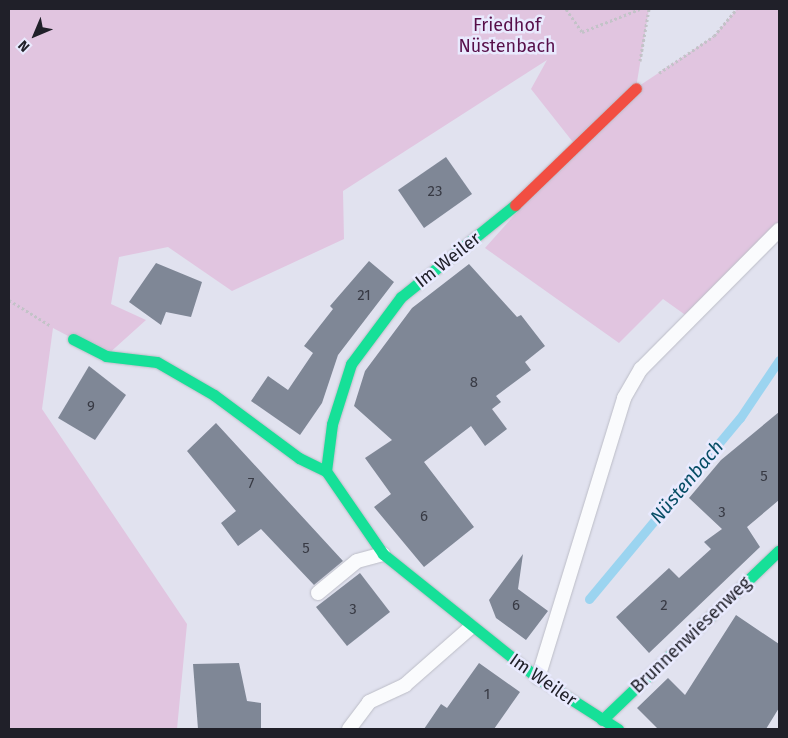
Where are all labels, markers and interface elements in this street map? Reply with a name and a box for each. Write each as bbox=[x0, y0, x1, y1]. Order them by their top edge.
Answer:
north arrow bbox=[10, 10, 60, 60]
park label: Friedhof Nüstenbach bbox=[458, 15, 556, 58]
text: N bbox=[15, 37, 33, 55]
house number: 23 bbox=[428, 183, 442, 201]
street label: Im Weiler bbox=[411, 228, 485, 292]
house number: 21 bbox=[357, 287, 371, 305]
house number: 8 bbox=[470, 374, 478, 392]
house number: 9 bbox=[87, 398, 95, 416]
water label: Nüstenbach bbox=[646, 436, 728, 528]
house number: 5 bbox=[760, 468, 768, 486]
house number: 7 bbox=[248, 475, 254, 493]
house number: 3 bbox=[718, 504, 726, 522]
house number: 6 bbox=[420, 508, 428, 526]
house number: 5 bbox=[302, 540, 310, 558]
street label: Brunnenwiesenweg bbox=[627, 572, 755, 698]
house number: 6 bbox=[512, 597, 520, 615]
house number: 2 bbox=[660, 597, 668, 615]
house number: 3 bbox=[349, 601, 357, 619]
street label: Im Weiler bbox=[505, 649, 581, 711]
house number: 1 bbox=[484, 686, 490, 704]

